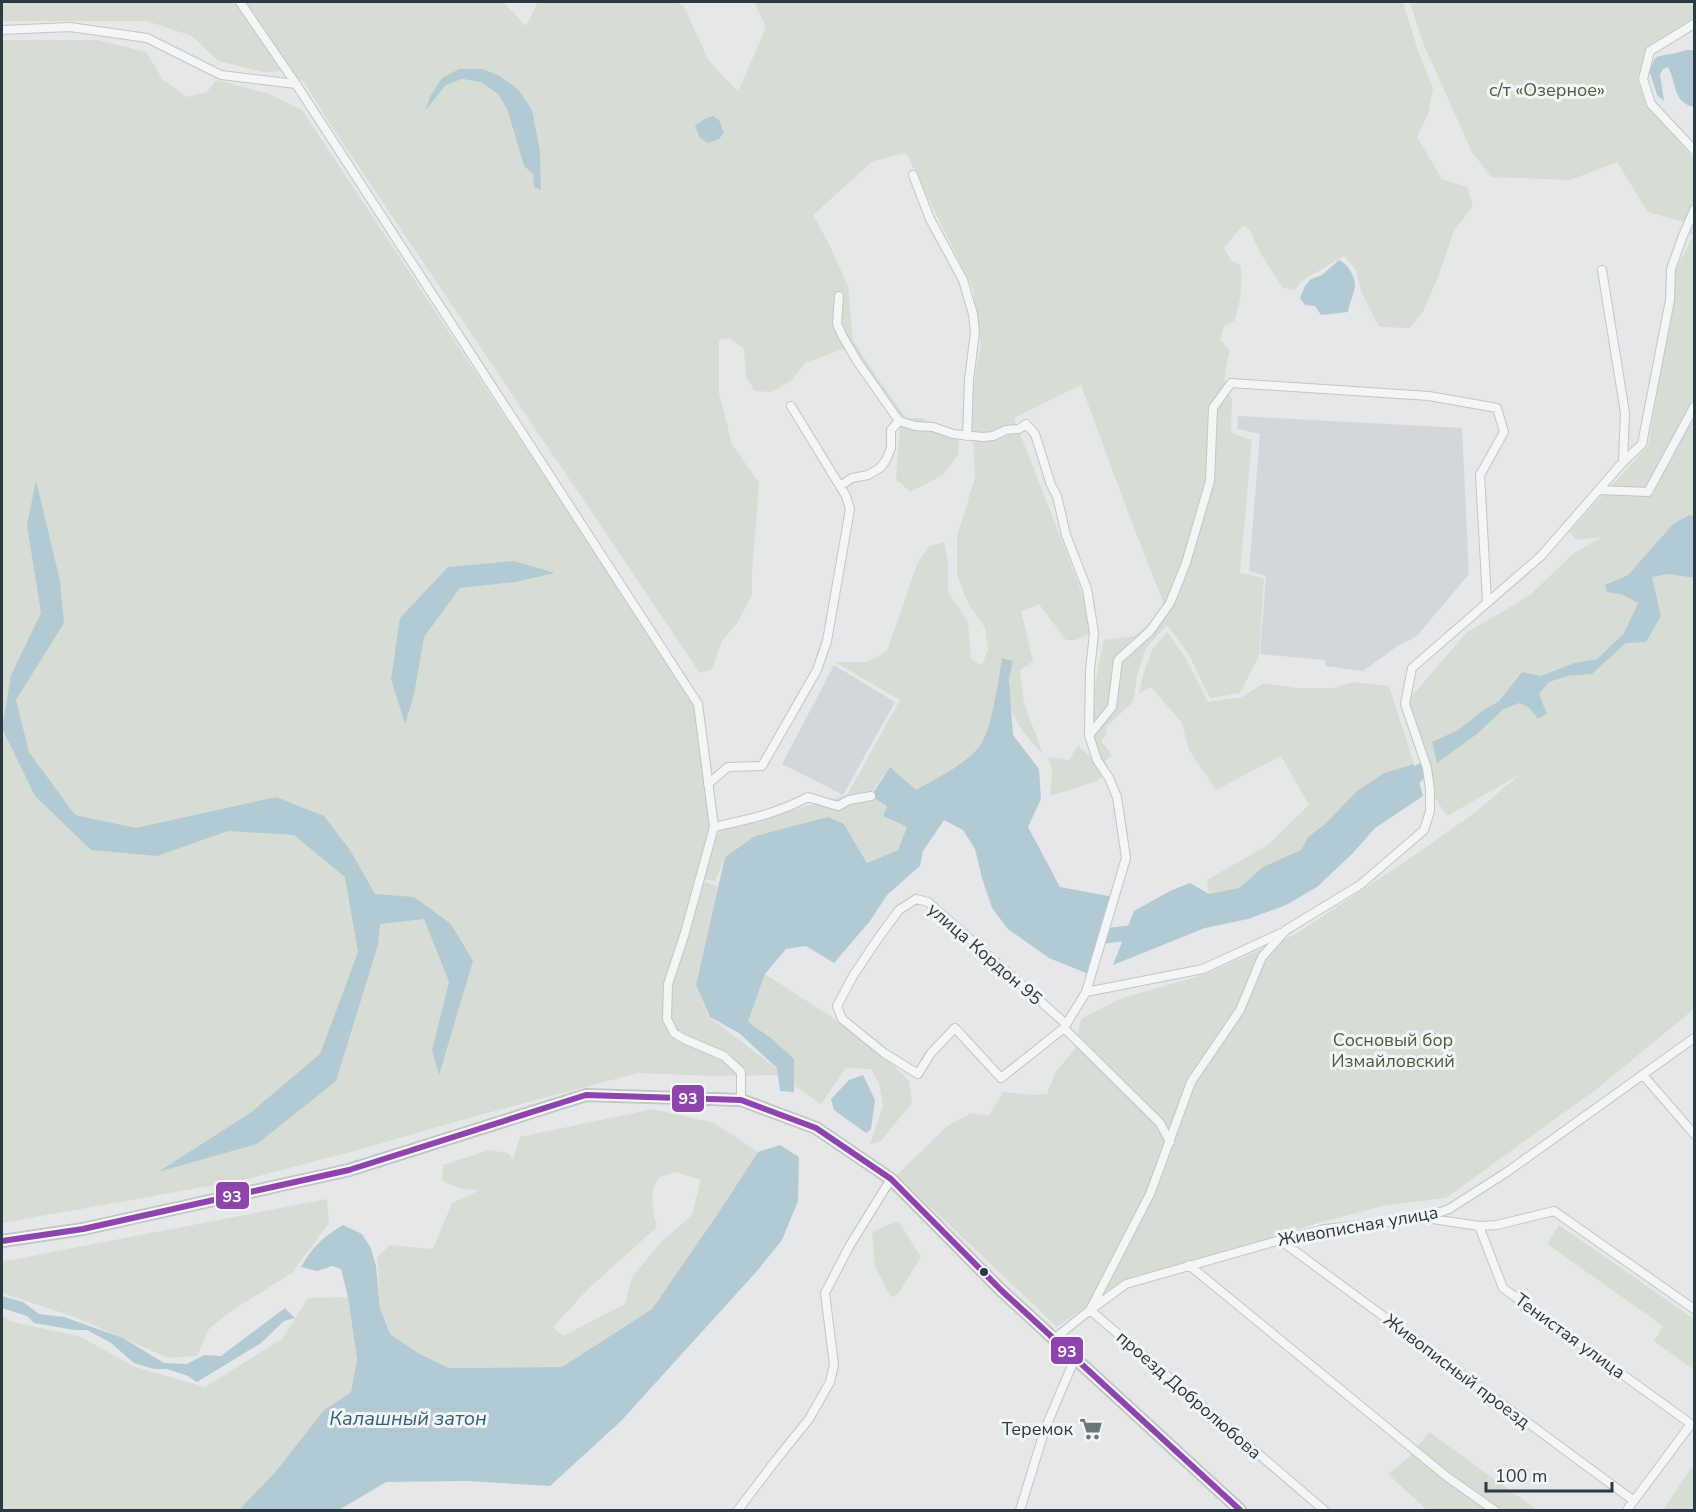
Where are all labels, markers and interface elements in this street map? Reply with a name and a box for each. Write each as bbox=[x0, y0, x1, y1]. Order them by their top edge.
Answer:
park label: с/т «Озерное» bbox=[1489, 78, 1605, 102]
street label: улица Кордон 95 bbox=[923, 897, 1047, 1011]
park label: Сосновый бор Измайловский bbox=[1331, 1028, 1455, 1073]
line badge: 93 bbox=[671, 1084, 705, 1113]
text: 93 bbox=[678, 1088, 698, 1110]
line badge: 93 bbox=[215, 1181, 250, 1210]
text: 93 bbox=[222, 1186, 242, 1208]
street label: Живописная улица bbox=[1276, 1200, 1440, 1252]
unlabelled marker bbox=[978, 1266, 990, 1278]
street label: Тенистая улица bbox=[1510, 1288, 1630, 1384]
street label: Живописный проезд bbox=[1379, 1308, 1535, 1434]
street label: проезд Добролюбова bbox=[1111, 1325, 1267, 1465]
line badge: 93 bbox=[1050, 1336, 1084, 1365]
text: 93 bbox=[1057, 1341, 1077, 1363]
water label: Калашный затон bbox=[329, 1405, 487, 1432]
supermarket icon: Теремок bbox=[1078, 1416, 1104, 1442]
place label: Теремок bbox=[1002, 1417, 1074, 1441]
scale bar bbox=[1486, 1455, 1612, 1493]
text: 100 m bbox=[1495, 1464, 1547, 1488]

